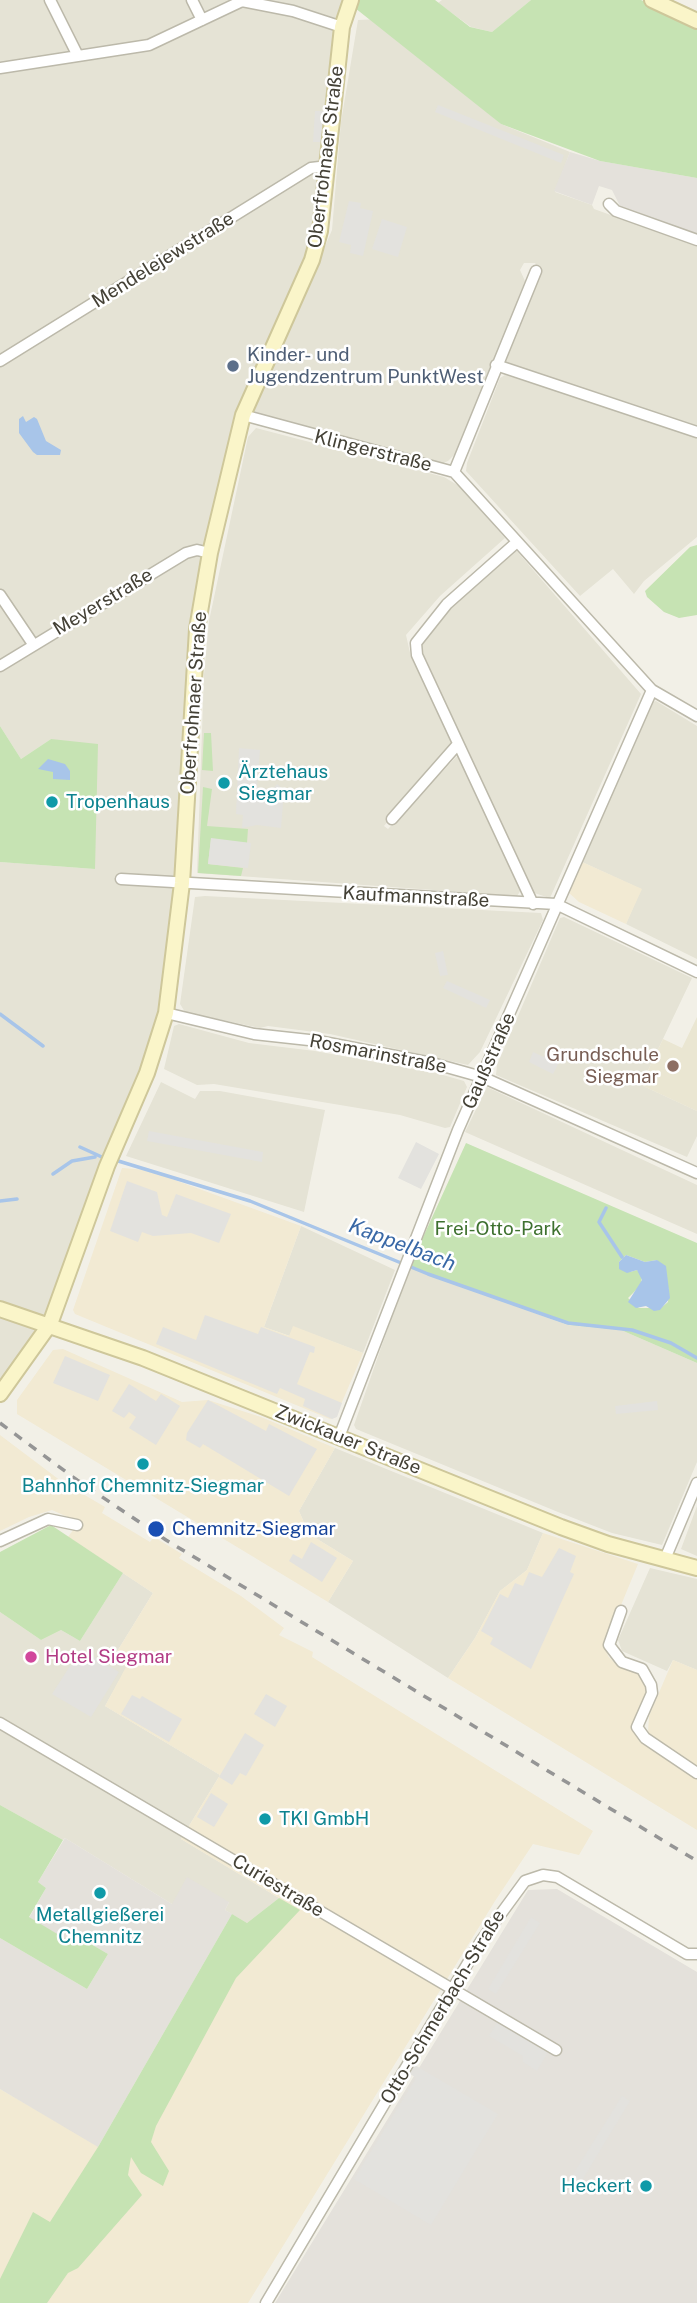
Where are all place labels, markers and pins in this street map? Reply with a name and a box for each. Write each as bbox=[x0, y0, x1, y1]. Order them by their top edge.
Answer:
place label: Kinder- und Jugendzentrum PunktWest bbox=[247, 344, 484, 388]
marker: Kinder- und Jugendzentrum PunktWest bbox=[225, 358, 241, 374]
place label: Ärztehaus Siegmar bbox=[238, 761, 328, 805]
marker: Ärztehaus Siegmar bbox=[216, 775, 232, 791]
place label: Tropenhaus bbox=[66, 791, 170, 813]
marker: Tropenhaus bbox=[44, 794, 60, 810]
place label: Grundschule Siegmar bbox=[546, 1044, 659, 1088]
marker: Grundschule Siegmar bbox=[665, 1058, 681, 1074]
marker: Bahnhof Chemnitz-Siegmar bbox=[135, 1456, 151, 1472]
place label: Bahnhof Chemnitz-Siegmar bbox=[22, 1475, 264, 1497]
place label: Chemnitz-Siegmar bbox=[172, 1518, 336, 1540]
marker: Chemnitz-Siegmar bbox=[146, 1519, 166, 1539]
place label: Hotel Siegmar bbox=[45, 1646, 172, 1668]
marker: Hotel Siegmar bbox=[23, 1649, 39, 1665]
place label: TKI GmbH bbox=[279, 1808, 369, 1830]
marker: TKI GmbH bbox=[257, 1811, 273, 1827]
marker: Metallgießerei Chemnitz bbox=[92, 1885, 108, 1901]
place label: Metallgießerei Chemnitz bbox=[36, 1904, 164, 1948]
place label: Heckert bbox=[561, 2175, 632, 2197]
marker: Heckert bbox=[638, 2178, 654, 2194]

